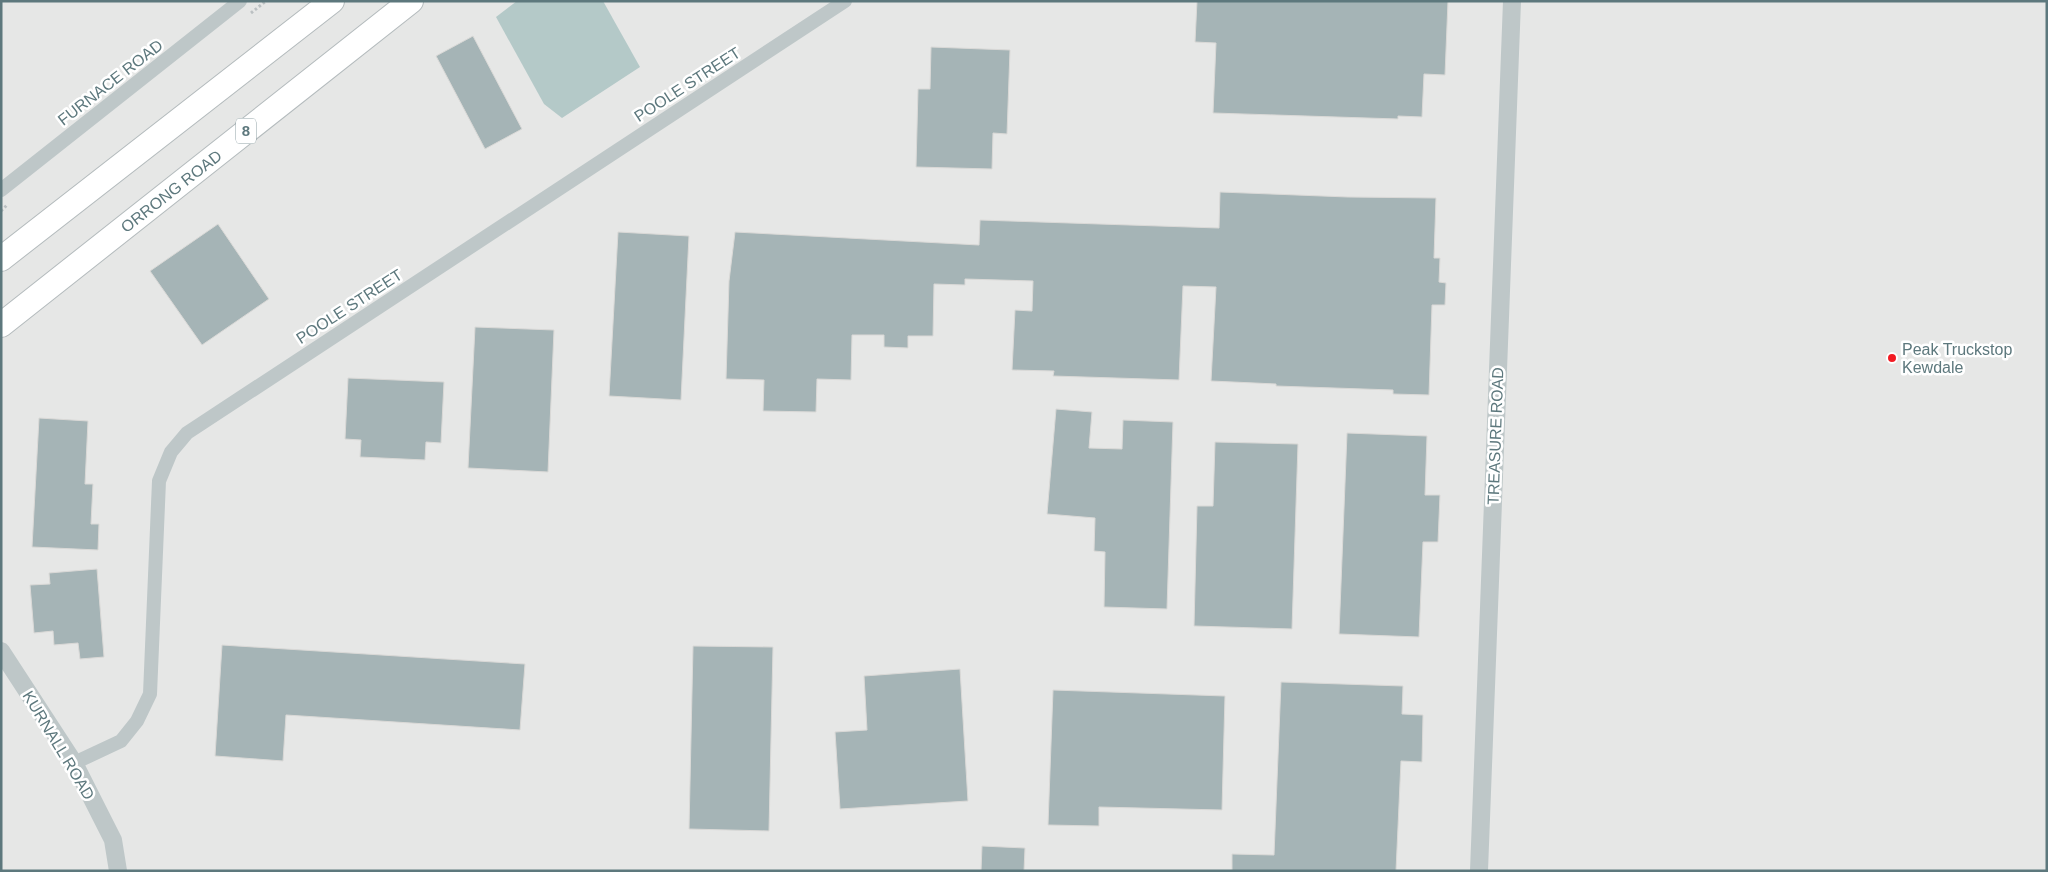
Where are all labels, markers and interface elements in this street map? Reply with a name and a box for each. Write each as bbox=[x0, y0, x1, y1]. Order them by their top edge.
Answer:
street label: FURNACE ROAD bbox=[55, 36, 166, 128]
street label: POOLE STREET bbox=[631, 44, 744, 125]
road number: 8 bbox=[236, 118, 256, 144]
street label: ORRONG ROAD bbox=[118, 147, 225, 236]
street label: POOLE STREET bbox=[293, 266, 406, 347]
place label: Peak Truckstop Kewdale bbox=[1902, 341, 2012, 376]
marker: Peak Truckstop Kewdale bbox=[1886, 352, 1898, 364]
street label: TREASURE ROAD bbox=[1485, 367, 1506, 505]
street label: KURNALL ROAD bbox=[19, 688, 98, 803]

